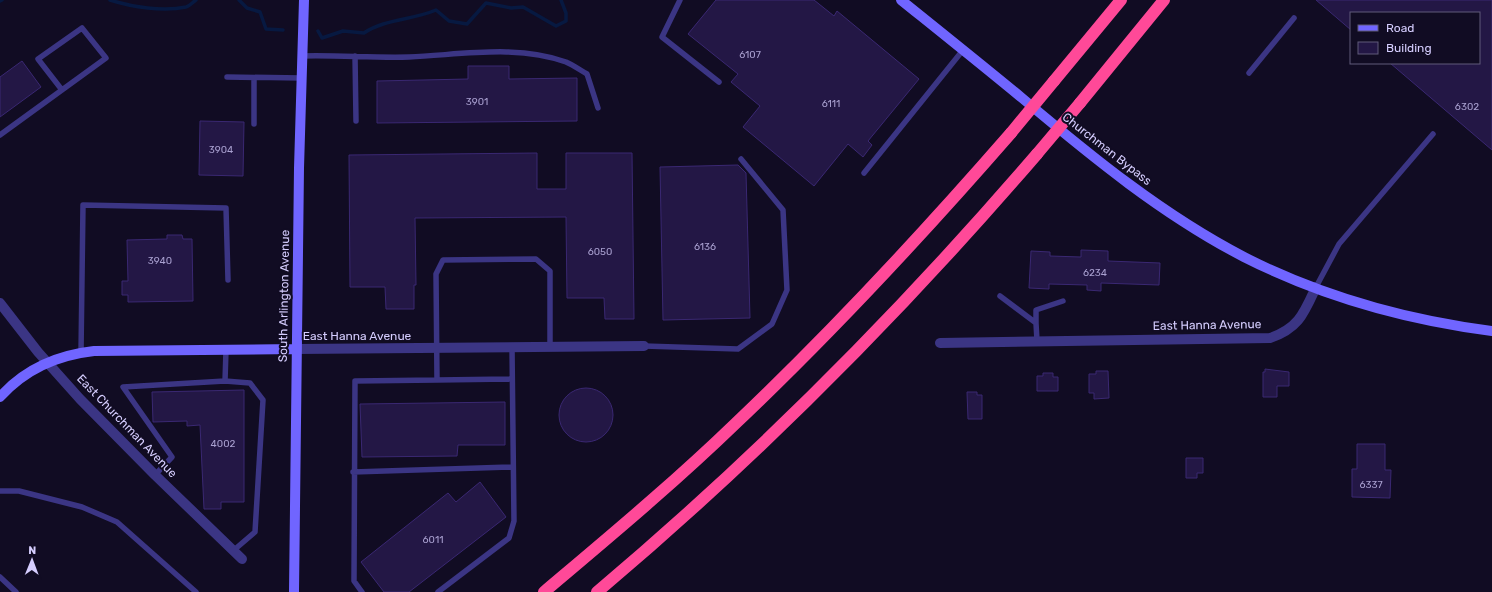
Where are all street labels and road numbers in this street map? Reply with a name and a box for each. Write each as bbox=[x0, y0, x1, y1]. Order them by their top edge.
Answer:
street label: Churchman Bypass bbox=[1060, 110, 1154, 188]
street label: South Arlington Avenue bbox=[276, 229, 292, 362]
street label: East Hanna Avenue bbox=[1153, 317, 1262, 333]
street label: East Hanna Avenue bbox=[303, 329, 412, 343]
street label: East Churchman Avenue bbox=[74, 372, 180, 481]

